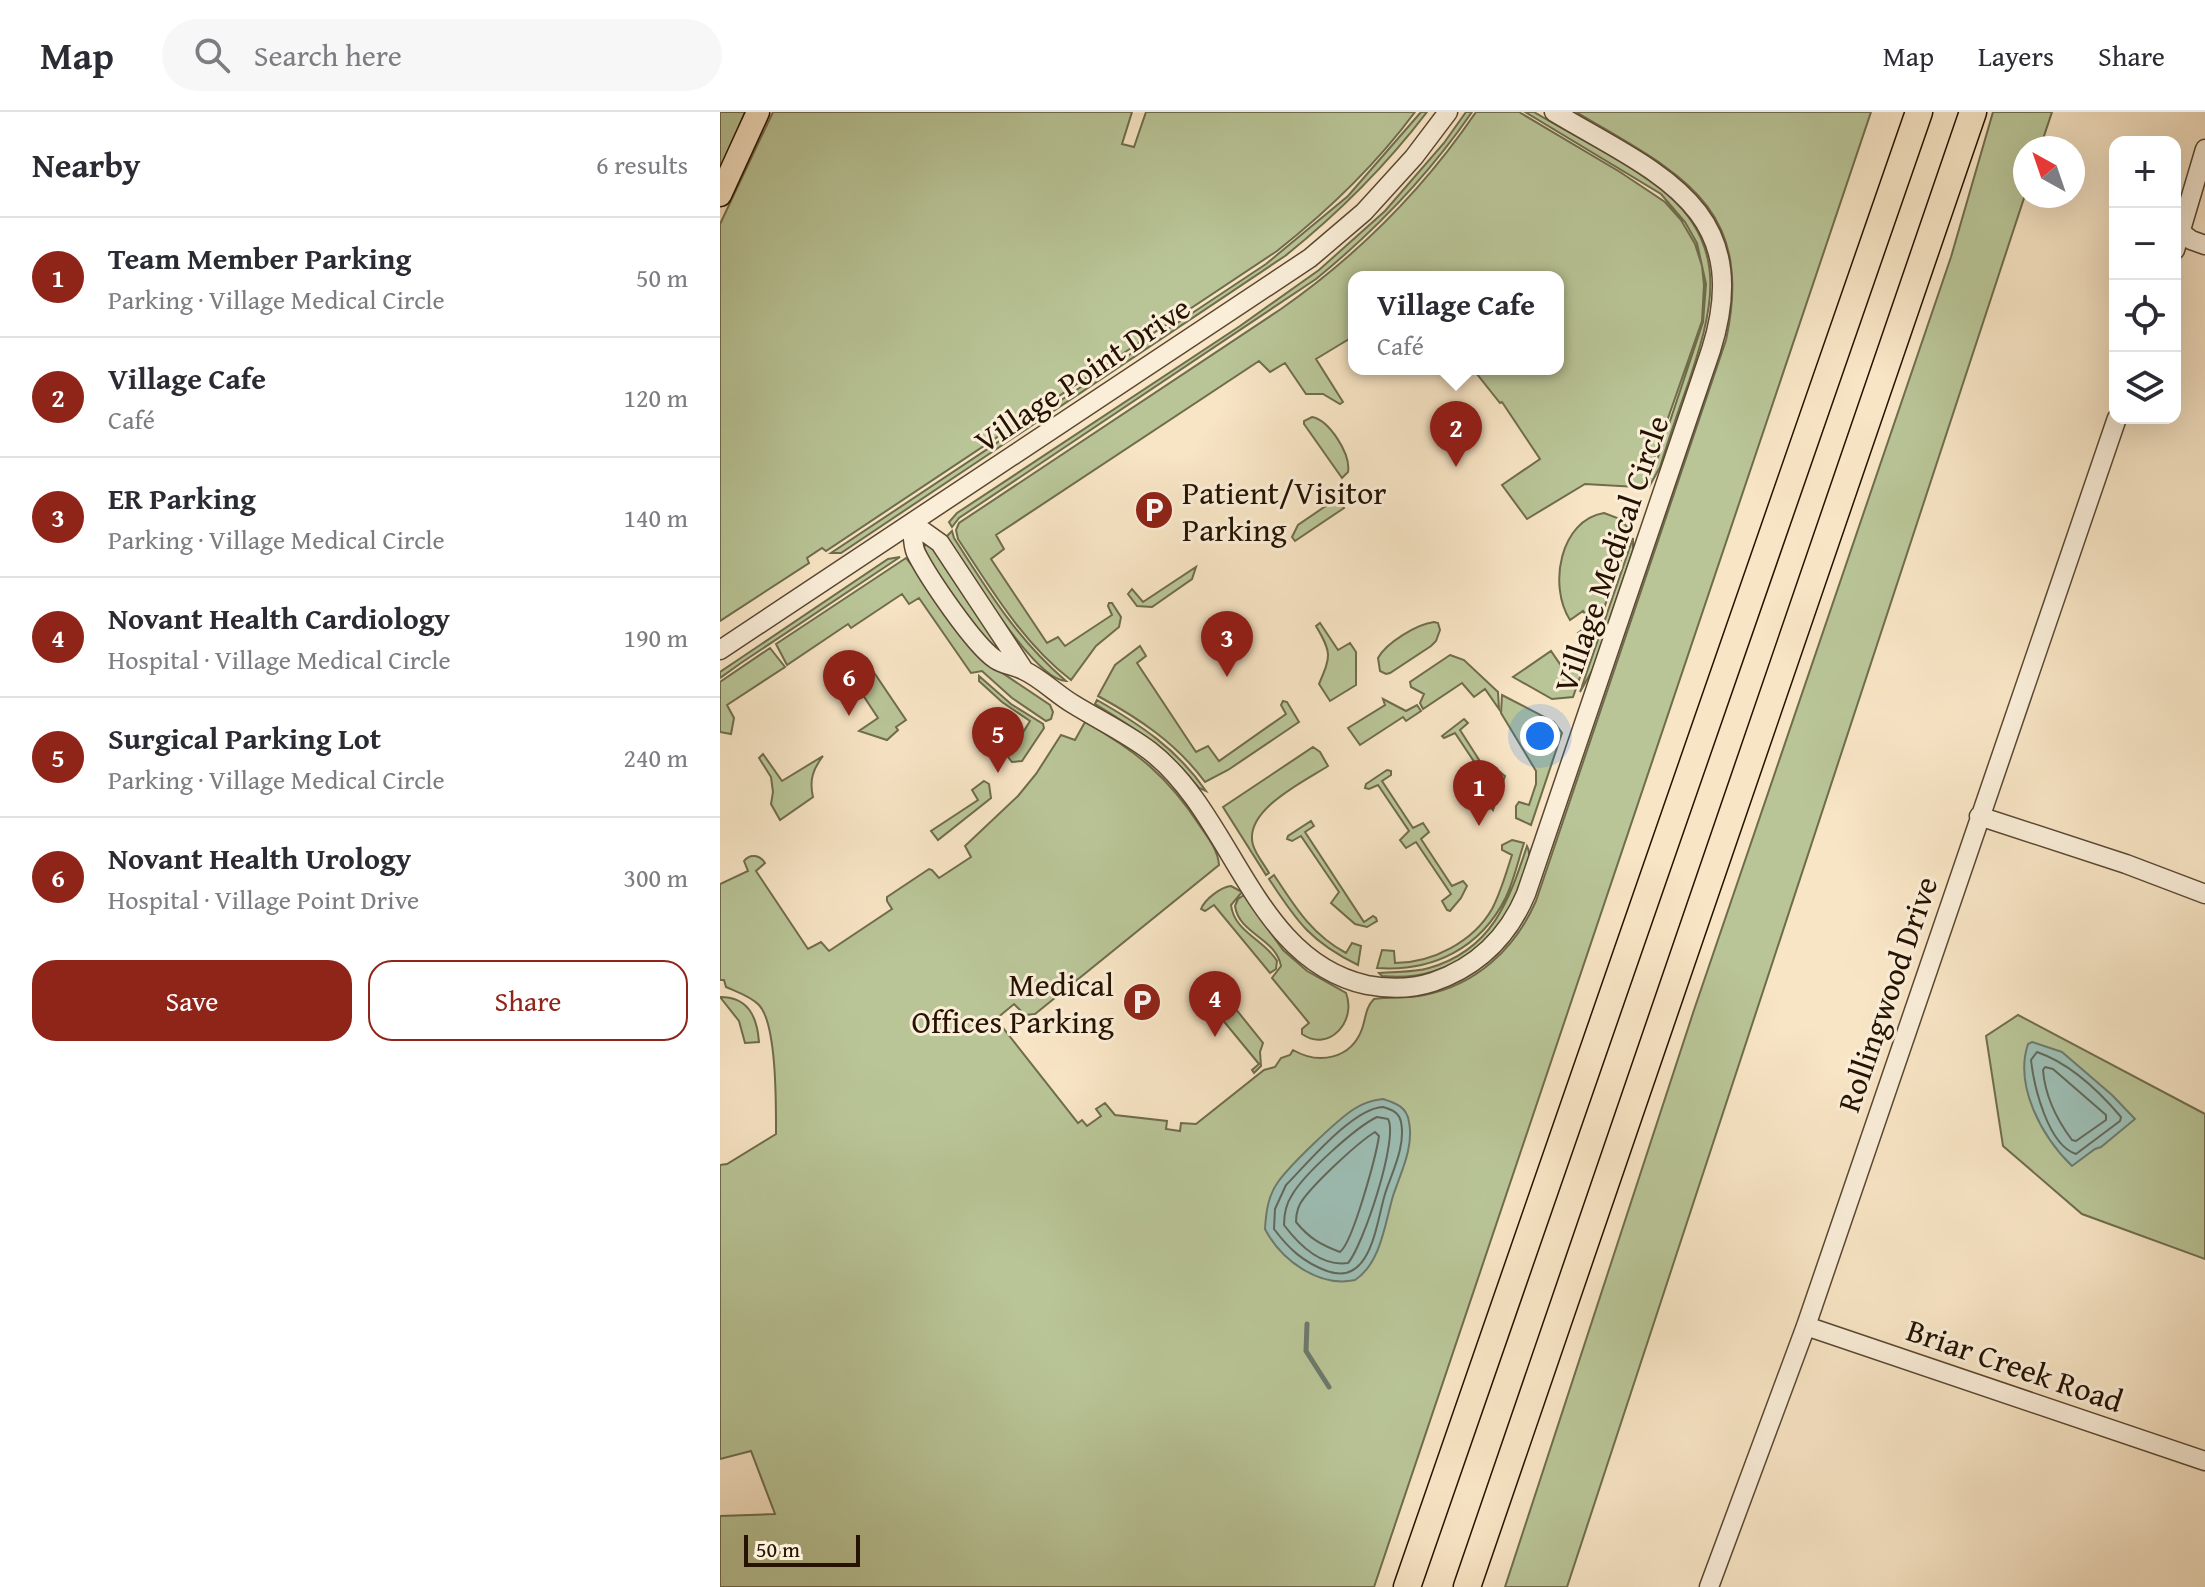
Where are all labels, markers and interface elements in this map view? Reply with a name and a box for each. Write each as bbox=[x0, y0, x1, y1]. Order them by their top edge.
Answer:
search box bbox=[162, 19, 722, 91]
text: Map bbox=[40, 27, 114, 83]
icon: search bbox=[190, 33, 234, 77]
text: Search here bbox=[254, 33, 402, 77]
text: Map bbox=[1883, 35, 1934, 76]
text: Layers bbox=[1978, 35, 2054, 76]
text: Share bbox=[2098, 35, 2165, 76]
north arrow bbox=[2013, 136, 2085, 208]
map controls bbox=[2109, 136, 2181, 424]
button: + bbox=[2109, 136, 2181, 208]
text: Nearby bbox=[32, 140, 141, 189]
text: 6 results bbox=[596, 145, 688, 184]
button: − bbox=[2109, 208, 2181, 280]
text: Team Member Parking bbox=[108, 236, 411, 280]
text: 1 bbox=[51, 258, 65, 297]
text: 50 m bbox=[636, 258, 688, 297]
popup bbox=[1348, 271, 1564, 375]
text: Parking · Village Medical Circle bbox=[108, 280, 445, 319]
button: locate bbox=[2109, 280, 2181, 352]
text: Village Cafe bbox=[1377, 282, 1535, 326]
street label: Village Point Drive bbox=[965, 284, 1199, 464]
text: Café bbox=[1377, 326, 1424, 365]
button: layers bbox=[2109, 352, 2181, 424]
text: Village Cafe bbox=[108, 356, 266, 400]
text: 2 bbox=[51, 378, 65, 417]
text: 120 m bbox=[623, 378, 688, 417]
text: Café bbox=[108, 400, 155, 439]
pin: 2 bbox=[1430, 401, 1482, 467]
street label: Village Medical Circle bbox=[1541, 409, 1681, 699]
place label: Patient/Visitor Parking bbox=[1182, 469, 1386, 553]
text: ER Parking bbox=[108, 476, 256, 520]
parking icon: Patient/Visitor Parking bbox=[1133, 489, 1175, 531]
text: 3 bbox=[51, 498, 65, 537]
text: 140 m bbox=[623, 498, 688, 537]
text: Parking · Village Medical Circle bbox=[108, 520, 445, 559]
text: Novant Health Cardiology bbox=[108, 596, 450, 640]
pin: 3 bbox=[1201, 611, 1253, 677]
text: 4 bbox=[51, 618, 65, 657]
text: 190 m bbox=[623, 618, 688, 657]
text: Hospital · Village Medical Circle bbox=[108, 640, 451, 679]
pin: 6 bbox=[823, 650, 875, 716]
pin: 5 bbox=[972, 707, 1024, 773]
text: Surgical Parking Lot bbox=[108, 716, 381, 760]
your location bbox=[1520, 716, 1560, 756]
text: 5 bbox=[51, 738, 65, 777]
text: 240 m bbox=[623, 738, 688, 777]
text: Parking · Village Medical Circle bbox=[108, 760, 445, 799]
pin: 1 bbox=[1453, 760, 1505, 826]
text: Novant Health Urology bbox=[108, 836, 411, 880]
text: 6 bbox=[51, 858, 65, 897]
text: 300 m bbox=[623, 858, 688, 897]
street label: Rollingwood Drive bbox=[1825, 870, 1949, 1118]
text: Hospital · Village Point Drive bbox=[108, 880, 419, 919]
button: Save bbox=[32, 960, 352, 1041]
button: Share bbox=[368, 960, 688, 1041]
place label: Medical Offices Parking bbox=[911, 961, 1114, 1045]
pin: 4 bbox=[1189, 971, 1241, 1037]
parking icon: Medical Offices Parking bbox=[1121, 981, 1163, 1023]
street label: Briar Creek Road bbox=[1900, 1306, 2130, 1424]
scale bar bbox=[744, 1531, 860, 1567]
text: 50 m bbox=[756, 1533, 800, 1565]

